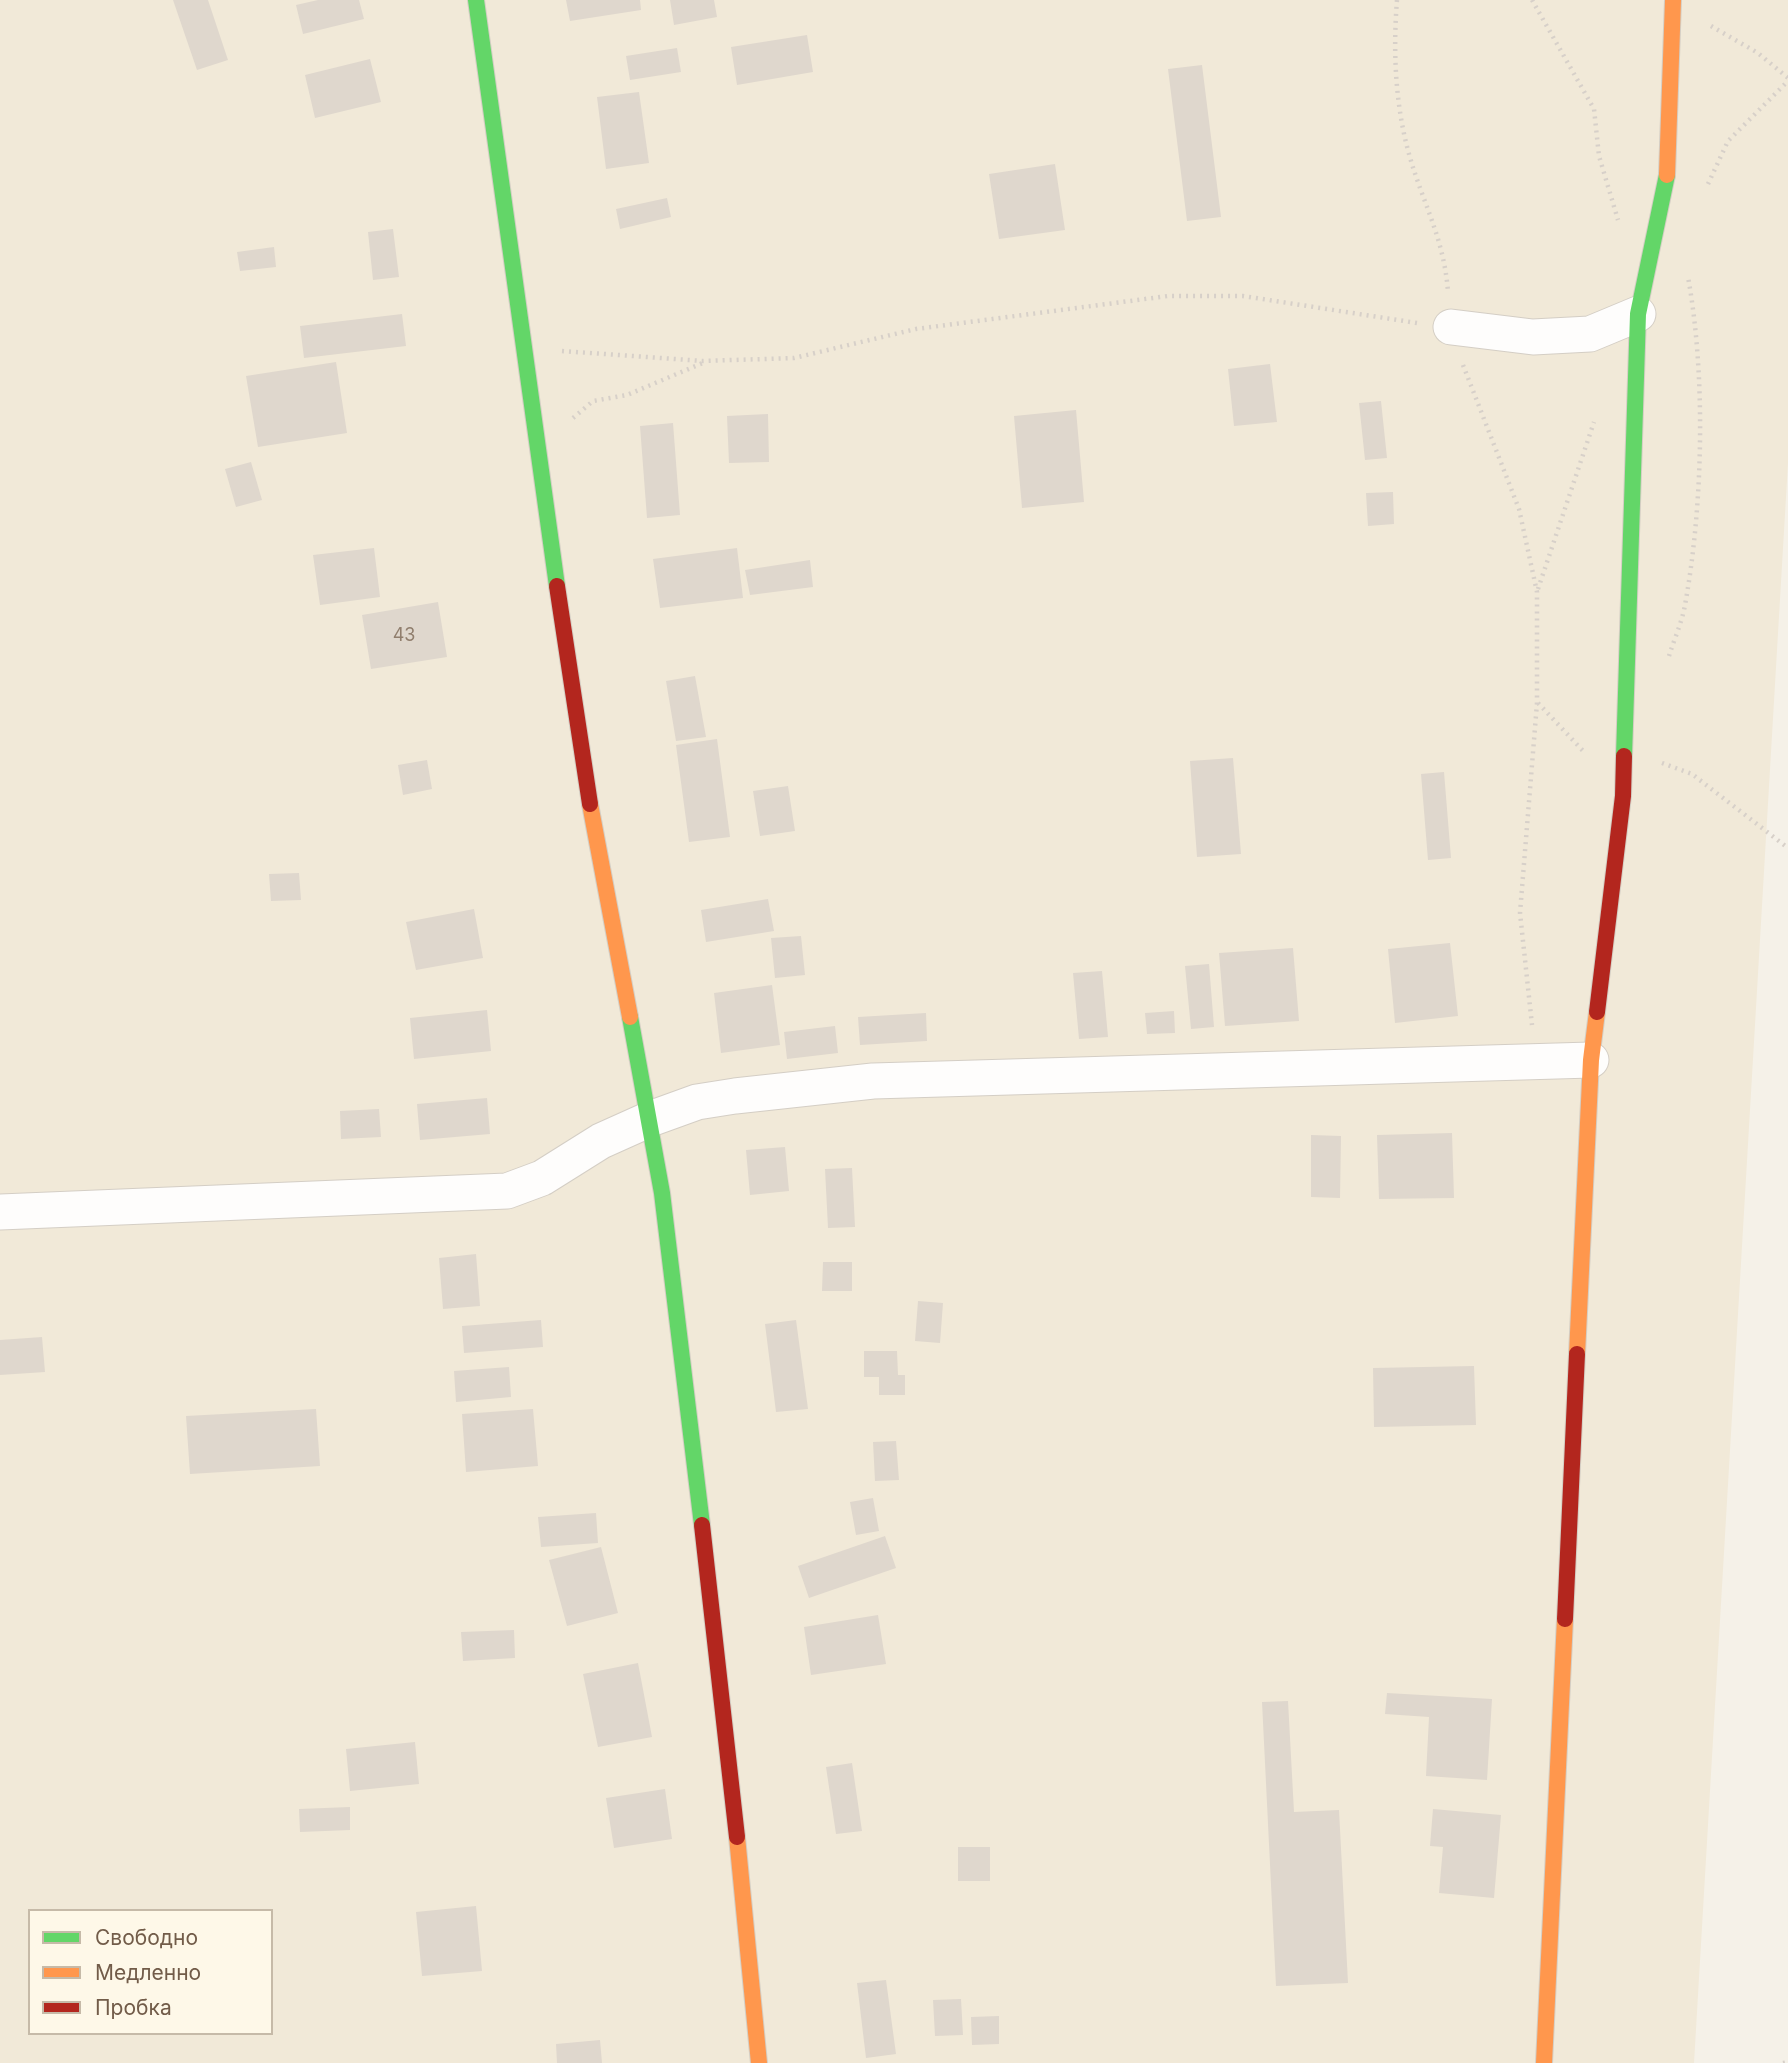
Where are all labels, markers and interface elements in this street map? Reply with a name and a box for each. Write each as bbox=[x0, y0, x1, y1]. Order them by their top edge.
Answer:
house number: 43 bbox=[393, 625, 415, 647]
legend bbox=[28, 1909, 273, 2035]
text: Свободно bbox=[95, 1925, 198, 1950]
text: Медленно bbox=[95, 1960, 201, 1985]
text: Пробка bbox=[95, 1995, 172, 2020]

